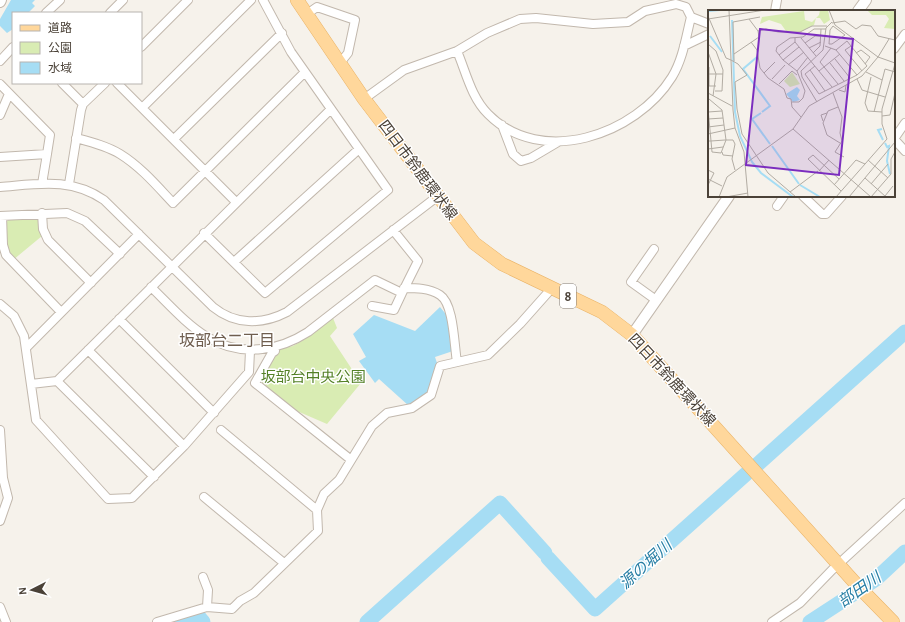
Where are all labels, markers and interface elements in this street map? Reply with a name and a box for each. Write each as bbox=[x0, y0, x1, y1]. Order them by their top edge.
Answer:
inset map bbox=[708, 10, 895, 197]
legend bbox=[12, 12, 142, 84]
text: 道路 bbox=[48, 21, 72, 34]
text: 公園 bbox=[48, 42, 72, 54]
text: 水域 bbox=[48, 62, 72, 74]
street label: 四日市鈴鹿環状線 bbox=[375, 117, 461, 223]
road number: 8 bbox=[560, 284, 576, 308]
street label: 四日市鈴鹿環状線 bbox=[625, 330, 720, 429]
district label: 坂部台二丁目 bbox=[179, 332, 275, 349]
park label: 坂部台中央公園 bbox=[260, 369, 366, 385]
water label: 源の堀川 bbox=[616, 535, 676, 592]
water label: 部田川 bbox=[835, 568, 885, 610]
north arrow bbox=[12, 570, 52, 610]
text: N bbox=[17, 587, 28, 595]

